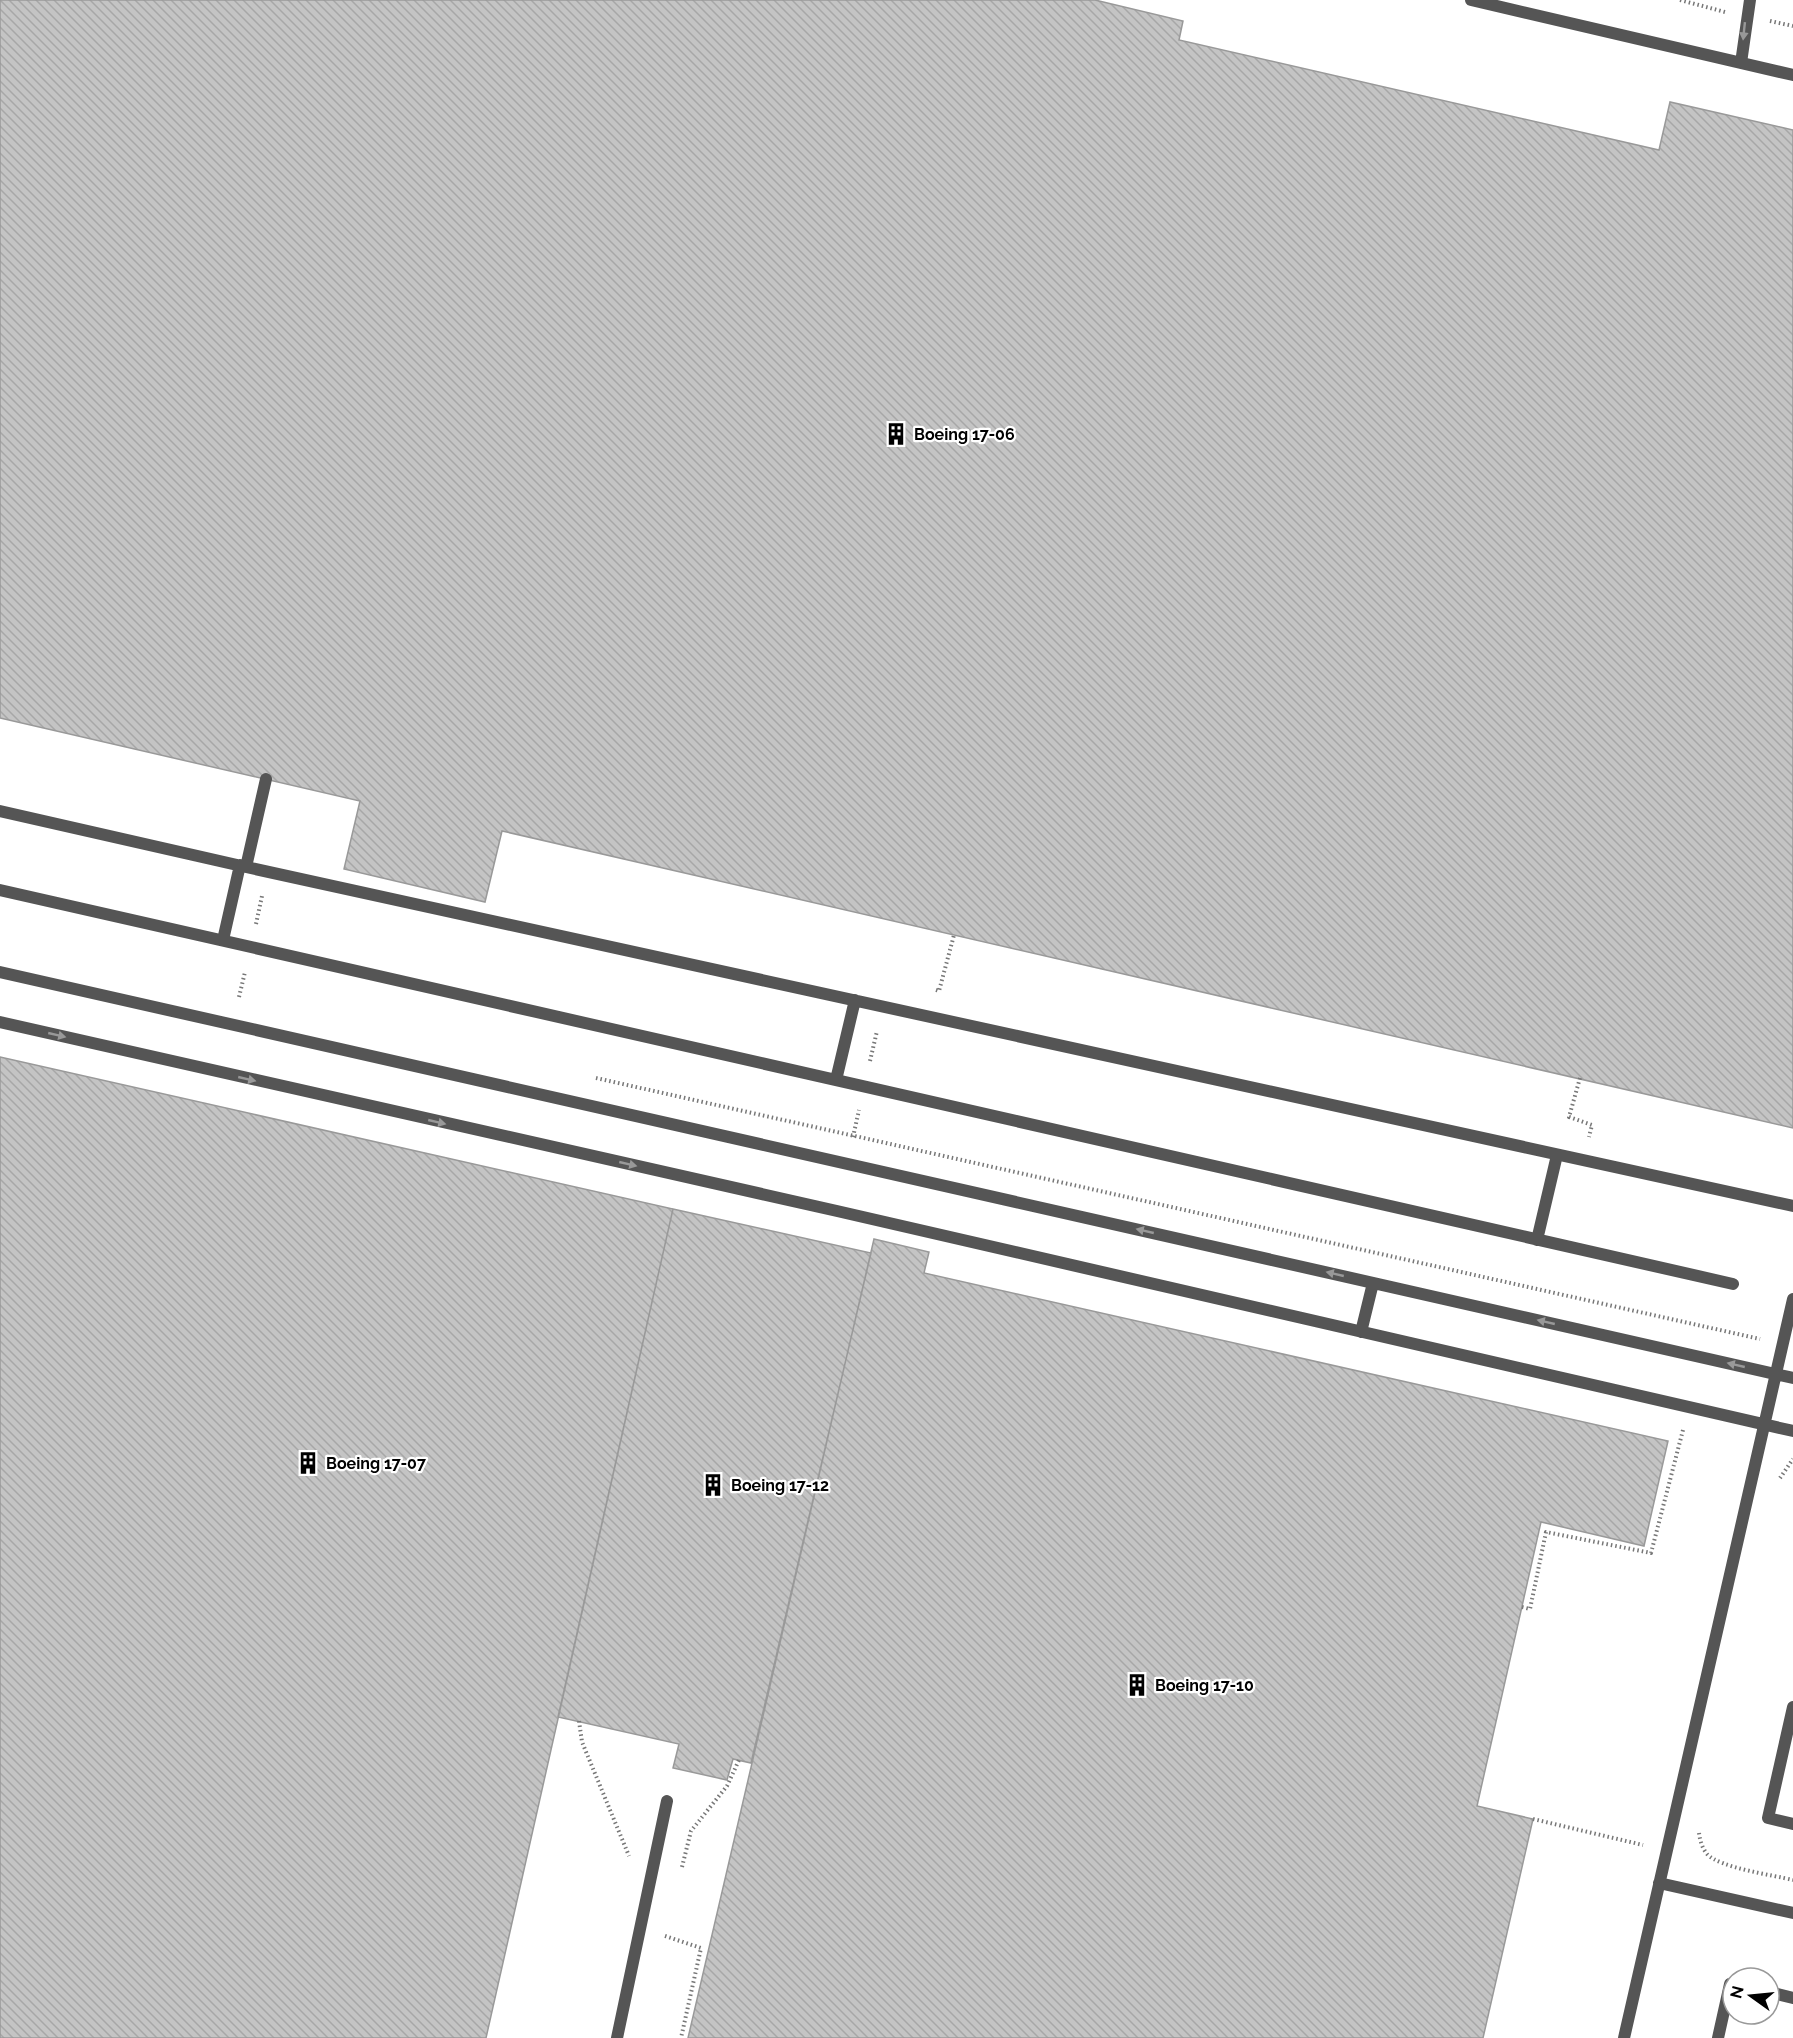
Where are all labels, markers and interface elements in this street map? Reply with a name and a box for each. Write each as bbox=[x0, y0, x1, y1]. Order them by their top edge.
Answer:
one-way arrow bbox=[1740, 22, 1749, 41]
building icon: Boeing 17-06 bbox=[883, 421, 909, 447]
place label: Boeing 17-06 bbox=[914, 425, 1015, 444]
one-way arrow bbox=[48, 1031, 66, 1041]
one-way arrow bbox=[238, 1074, 256, 1084]
one-way arrow bbox=[428, 1117, 447, 1127]
one-way arrow bbox=[618, 1160, 637, 1170]
one-way arrow bbox=[1136, 1226, 1154, 1236]
one-way arrow bbox=[1326, 1269, 1344, 1279]
one-way arrow bbox=[1537, 1317, 1555, 1327]
one-way arrow bbox=[1727, 1360, 1745, 1370]
building icon: Boeing 17-07 bbox=[295, 1450, 321, 1476]
place label: Boeing 17-07 bbox=[326, 1454, 426, 1473]
building icon: Boeing 17-12 bbox=[700, 1472, 726, 1498]
place label: Boeing 17-12 bbox=[731, 1476, 829, 1495]
building icon: Boeing 17-10 bbox=[1124, 1672, 1150, 1698]
place label: Boeing 17-10 bbox=[1155, 1676, 1254, 1695]
north arrow bbox=[1721, 1966, 1781, 2026]
text: N bbox=[1726, 1984, 1748, 2001]

